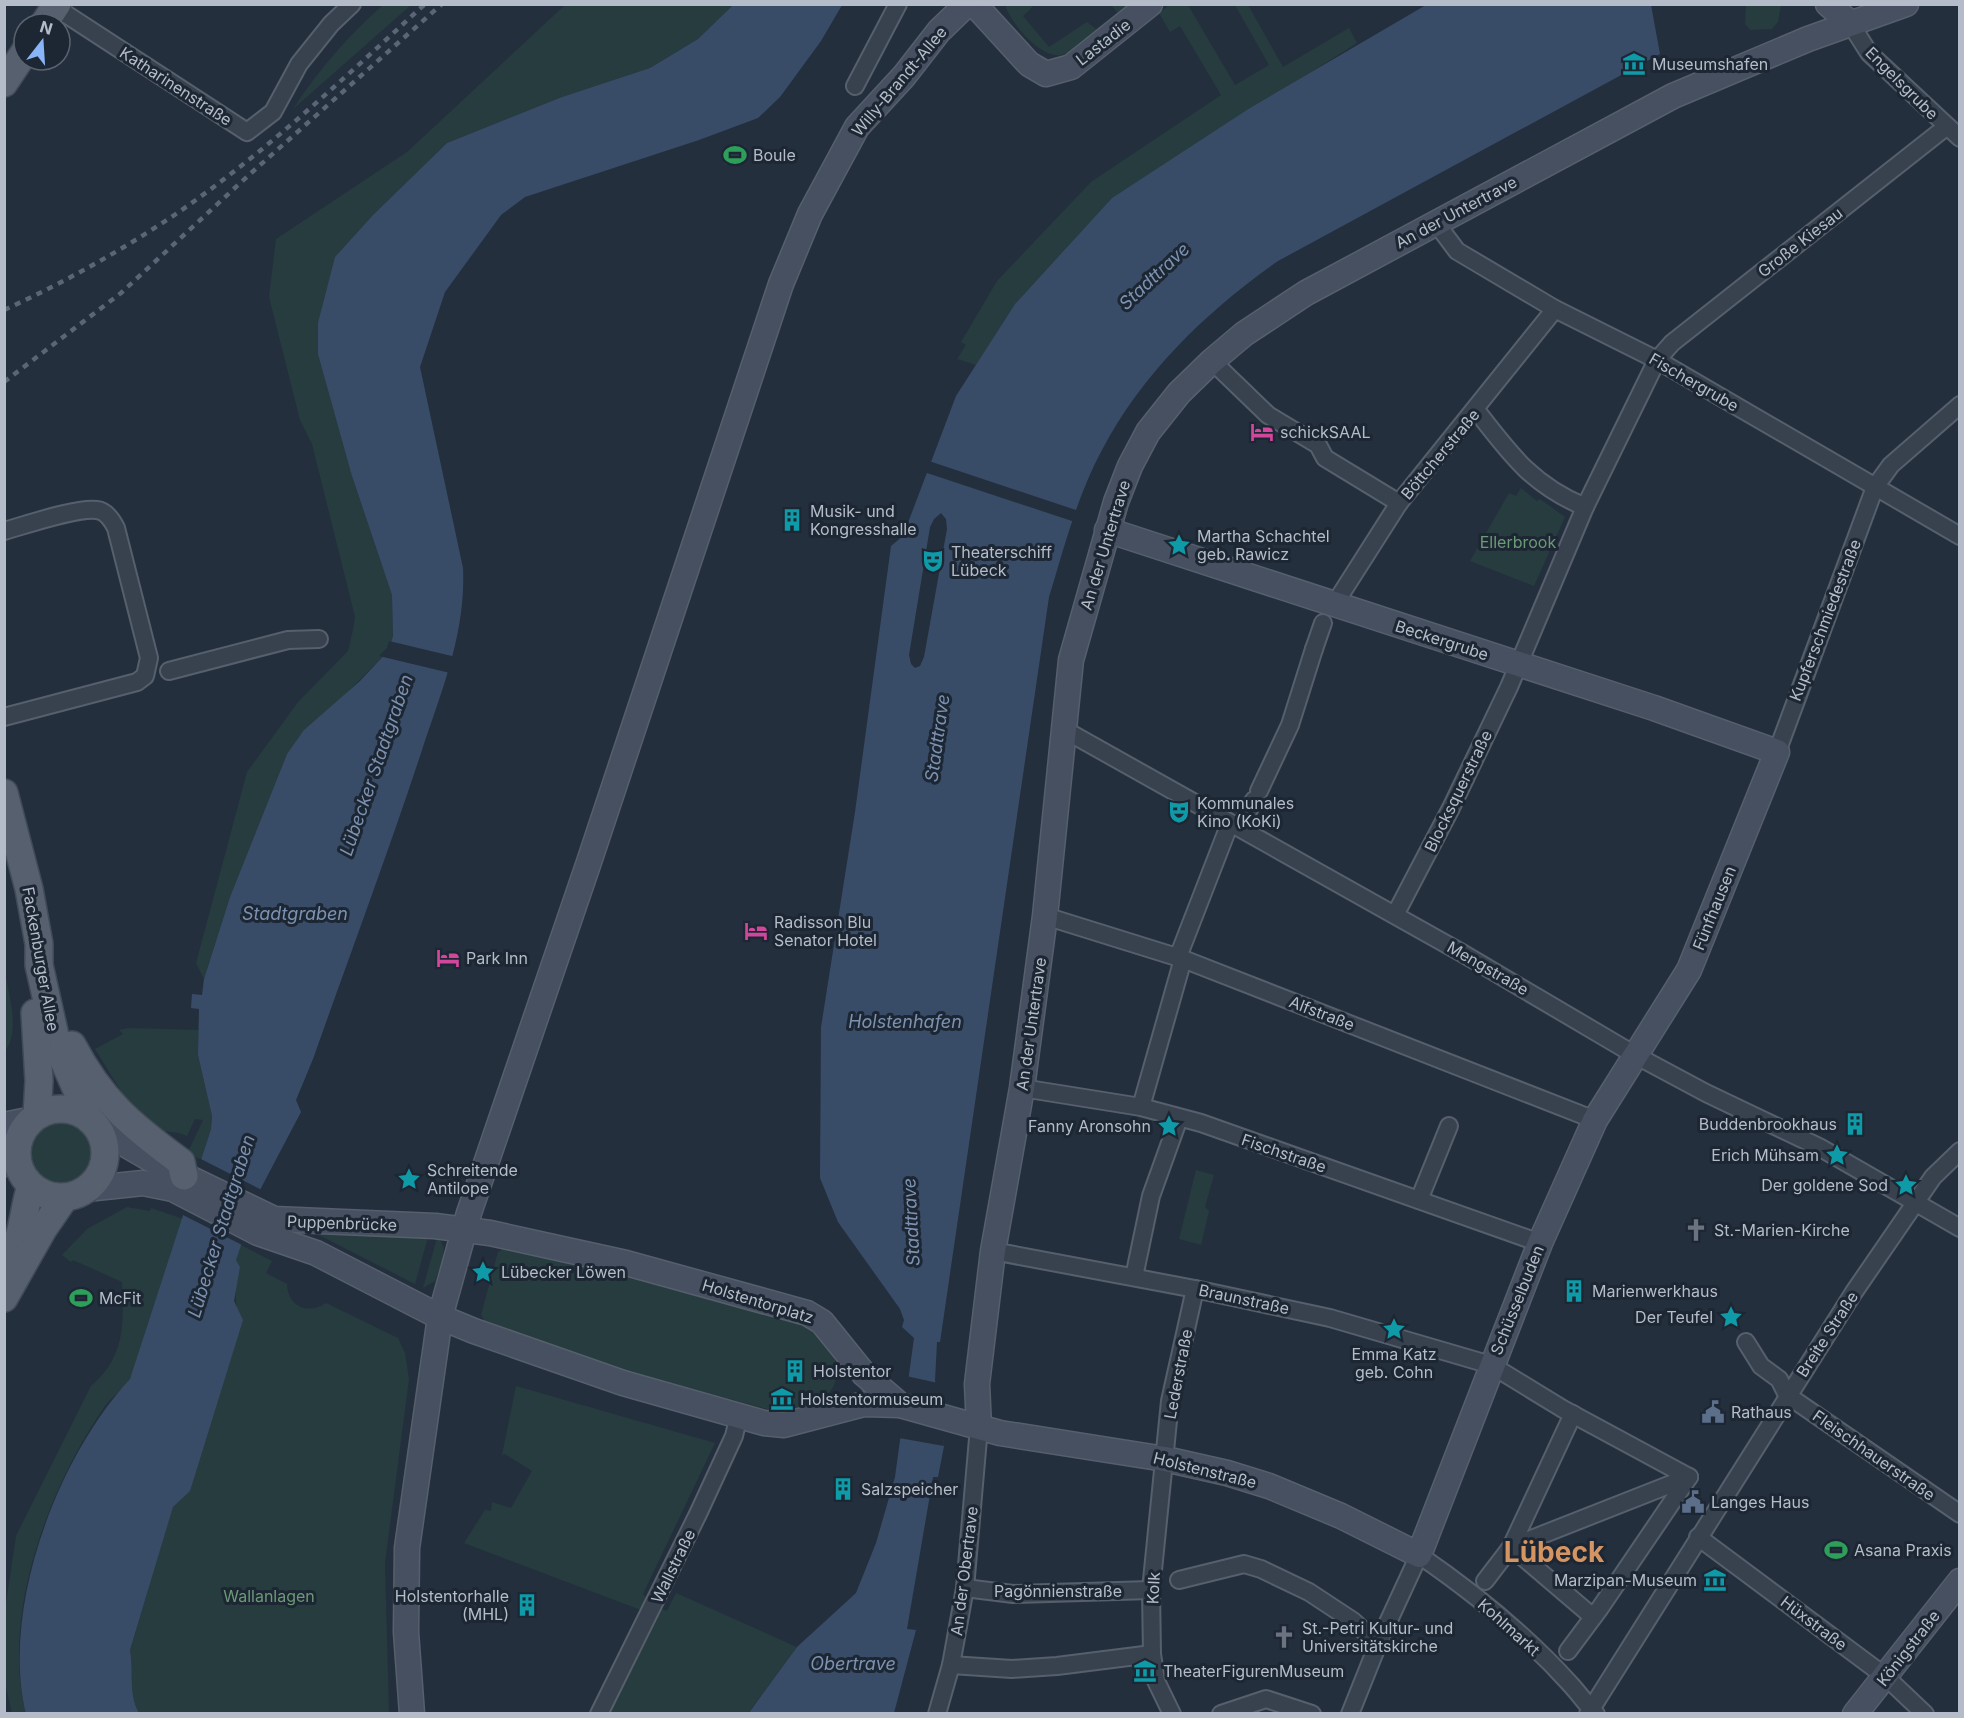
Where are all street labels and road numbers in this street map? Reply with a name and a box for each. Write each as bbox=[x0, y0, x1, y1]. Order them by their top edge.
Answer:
street label: Lastadie bbox=[1072, 14, 1134, 70]
street label: Willy-Brandt-Allee bbox=[847, 22, 951, 140]
street label: Katharinenstraße bbox=[116, 42, 236, 130]
street label: Engelsgrube bbox=[1861, 42, 1943, 124]
street label: An der Untertrave bbox=[1392, 172, 1520, 252]
street label: Große Kiesau bbox=[1754, 203, 1846, 281]
street label: Fischergrube bbox=[1646, 348, 1742, 416]
street label: Böttcherstraße bbox=[1396, 405, 1484, 503]
street label: An der Untertrave bbox=[1076, 478, 1134, 612]
street label: Kupferschmiedestraße bbox=[1785, 536, 1865, 704]
street label: Beckergrube bbox=[1393, 616, 1491, 664]
street label: Blocksquerstraße bbox=[1420, 727, 1496, 855]
street label: Fünfhausen bbox=[1688, 863, 1740, 953]
street label: Fackenburger Allee bbox=[18, 885, 64, 1033]
street label: Mengstraße bbox=[1444, 937, 1532, 999]
street label: An der Untertrave bbox=[1012, 956, 1050, 1092]
street label: Alfstraße bbox=[1287, 991, 1357, 1035]
street label: Fischstraße bbox=[1239, 1129, 1329, 1177]
street label: Puppenbrücke bbox=[287, 1211, 397, 1235]
street label: Schüsselbuden bbox=[1486, 1242, 1548, 1358]
street label: Holstentorplatz bbox=[700, 1275, 816, 1327]
street label: Braunstraße bbox=[1197, 1280, 1291, 1318]
street label: Breite Straße bbox=[1792, 1287, 1862, 1381]
street label: Lederstraße bbox=[1159, 1327, 1197, 1421]
street label: Fleischhauerstraße bbox=[1809, 1405, 1939, 1505]
street label: Holstenstraße bbox=[1151, 1448, 1259, 1492]
street label: An der Obertrave bbox=[946, 1505, 982, 1637]
street label: Wallstraße bbox=[647, 1526, 699, 1606]
street label: Kolk bbox=[1142, 1571, 1164, 1605]
street label: Pagönnienstraße bbox=[994, 1581, 1122, 1601]
street label: Hüxstraße bbox=[1777, 1592, 1851, 1654]
street label: Kohlmarkt bbox=[1474, 1594, 1544, 1660]
street label: Königstraße bbox=[1872, 1606, 1944, 1690]

